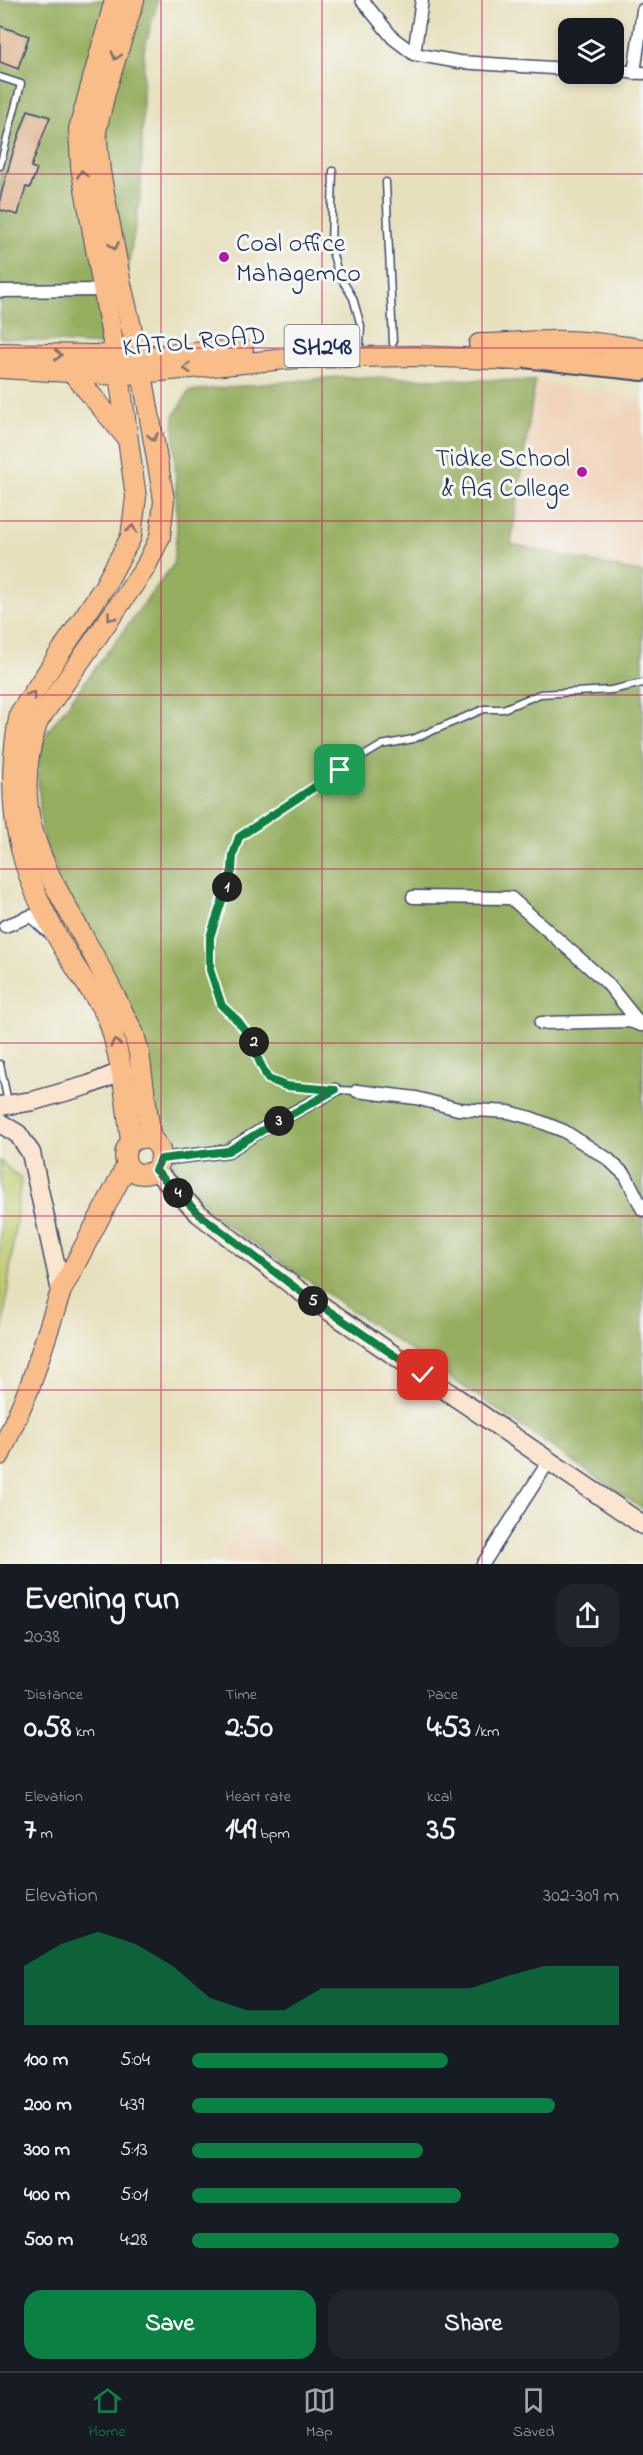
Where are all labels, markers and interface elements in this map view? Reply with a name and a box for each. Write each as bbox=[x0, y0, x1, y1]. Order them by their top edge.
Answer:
map controls bbox=[558, 18, 624, 84]
button: layers bbox=[558, 18, 624, 84]
one-way arrow bbox=[111, 50, 123, 60]
one-way arrow bbox=[77, 170, 89, 179]
place label: Coal office Mahagemco bbox=[236, 226, 361, 294]
one-way arrow bbox=[107, 241, 120, 251]
marker: Coal office Mahagemco bbox=[217, 250, 231, 264]
street label: KATOL ROAD bbox=[121, 318, 267, 368]
road number: SH248 bbox=[284, 325, 360, 367]
one-way arrow bbox=[54, 349, 63, 361]
one-way arrow bbox=[183, 361, 192, 374]
one-way arrow bbox=[147, 433, 159, 442]
place label: Tidke School & AG College bbox=[435, 441, 570, 509]
marker: Tidke School & AG College bbox=[575, 465, 589, 479]
one-way arrow bbox=[125, 524, 137, 534]
one-way arrow bbox=[107, 610, 118, 621]
one-way arrow bbox=[25, 691, 36, 702]
pin bbox=[314, 744, 365, 795]
icon: arrive bbox=[323, 753, 356, 786]
pin: 1 bbox=[212, 872, 242, 902]
text: 1 bbox=[224, 875, 230, 899]
pin: 2 bbox=[239, 1027, 269, 1057]
text: 2 bbox=[250, 1030, 258, 1054]
one-way arrow bbox=[110, 1038, 122, 1048]
pin: 3 bbox=[264, 1106, 294, 1136]
text: 3 bbox=[276, 1109, 282, 1133]
pin: 4 bbox=[163, 1178, 193, 1208]
text: 4 bbox=[175, 1181, 181, 1205]
pin: 5 bbox=[298, 1286, 328, 1316]
text: 5 bbox=[308, 1289, 318, 1313]
pin bbox=[397, 1349, 448, 1400]
icon: check bbox=[406, 1358, 439, 1391]
text: Evening run bbox=[24, 1576, 179, 1624]
button: share bbox=[556, 1584, 619, 1647]
text: 20:38 bbox=[24, 1623, 60, 1652]
text: Distance bbox=[24, 1683, 83, 1707]
text: Time bbox=[225, 1683, 257, 1707]
text: Pace bbox=[427, 1683, 458, 1707]
text: 0.58 bbox=[24, 1707, 72, 1751]
text: 2:50 bbox=[225, 1707, 273, 1751]
text: 4:53 bbox=[427, 1707, 471, 1751]
text: km bbox=[72, 1720, 95, 1744]
text: /km bbox=[471, 1720, 500, 1744]
text: Elevation bbox=[24, 1785, 83, 1809]
text: Heart rate bbox=[225, 1785, 291, 1809]
text: kcal bbox=[427, 1785, 452, 1809]
text: 7 bbox=[24, 1809, 36, 1853]
text: 149 bbox=[225, 1809, 256, 1853]
text: 35 bbox=[427, 1809, 456, 1853]
text: m bbox=[36, 1822, 53, 1846]
text: bpm bbox=[256, 1822, 290, 1846]
text: Elevation bbox=[24, 1882, 98, 1911]
text: 302–309 m bbox=[543, 1882, 619, 1911]
text: 100 m bbox=[24, 2046, 68, 2075]
text: 5:04 bbox=[120, 2046, 150, 2075]
text: 200 m bbox=[24, 2091, 72, 2120]
text: 4:39 bbox=[120, 2091, 144, 2120]
text: 300 m bbox=[24, 2136, 70, 2165]
text: 5:13 bbox=[120, 2136, 148, 2165]
text: 400 m bbox=[24, 2181, 70, 2210]
text: 5:01 bbox=[120, 2181, 148, 2210]
text: 500 m bbox=[24, 2226, 73, 2255]
text: 4:28 bbox=[120, 2226, 147, 2255]
button: Save bbox=[24, 2290, 316, 2359]
button: Share bbox=[328, 2290, 619, 2359]
tab: Home bbox=[89, 2384, 126, 2444]
tab: Map bbox=[303, 2384, 336, 2444]
tab: Saved bbox=[513, 2384, 554, 2444]

